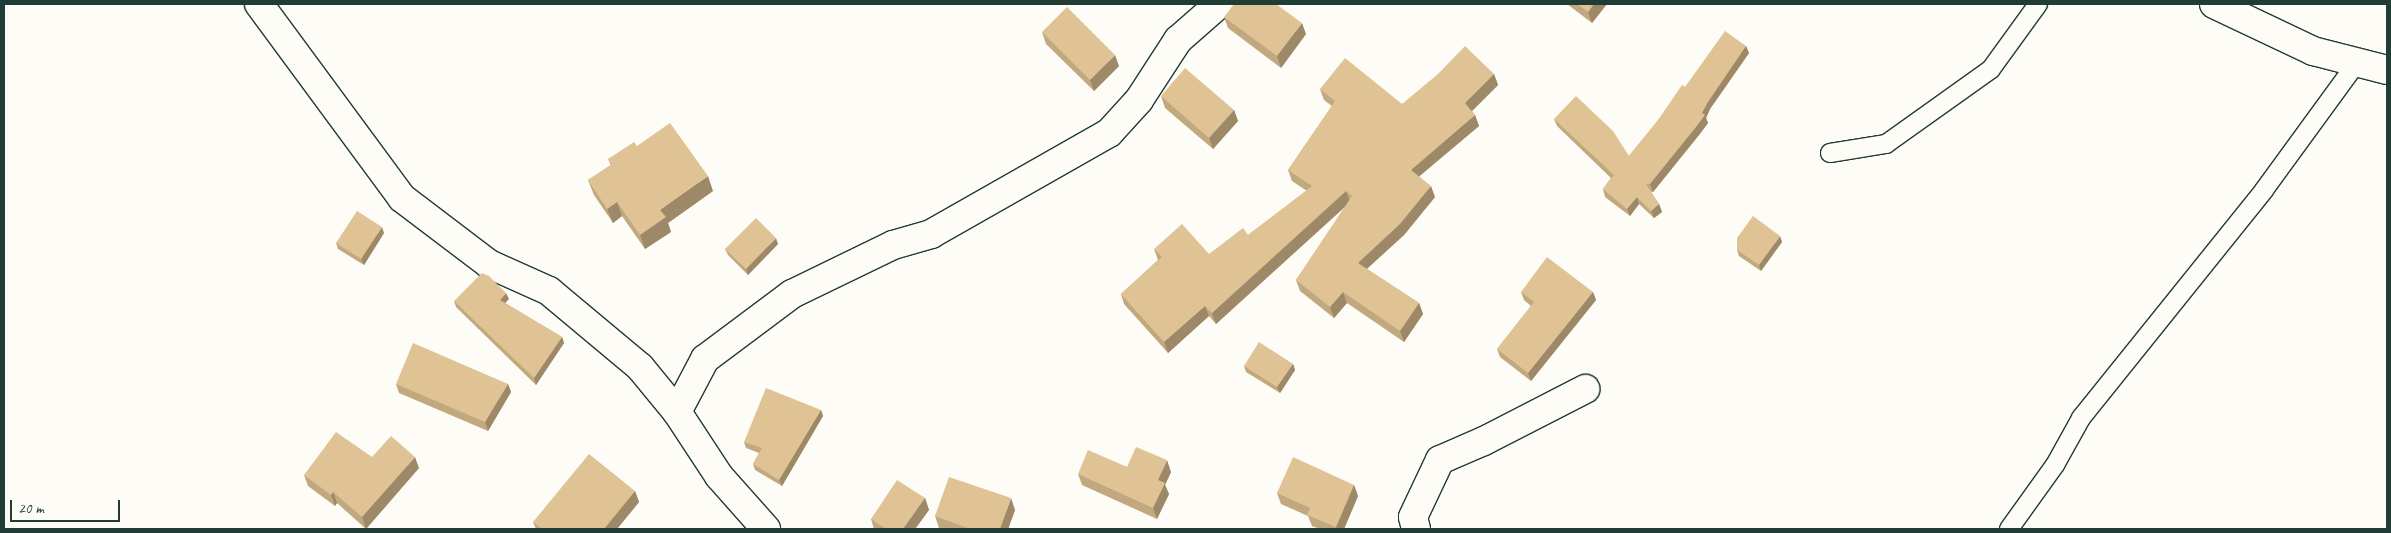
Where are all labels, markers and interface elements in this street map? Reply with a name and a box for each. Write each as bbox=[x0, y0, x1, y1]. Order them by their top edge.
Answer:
scale bar bbox=[12, 490, 122, 522]
text: 20 m bbox=[18, 499, 44, 518]

